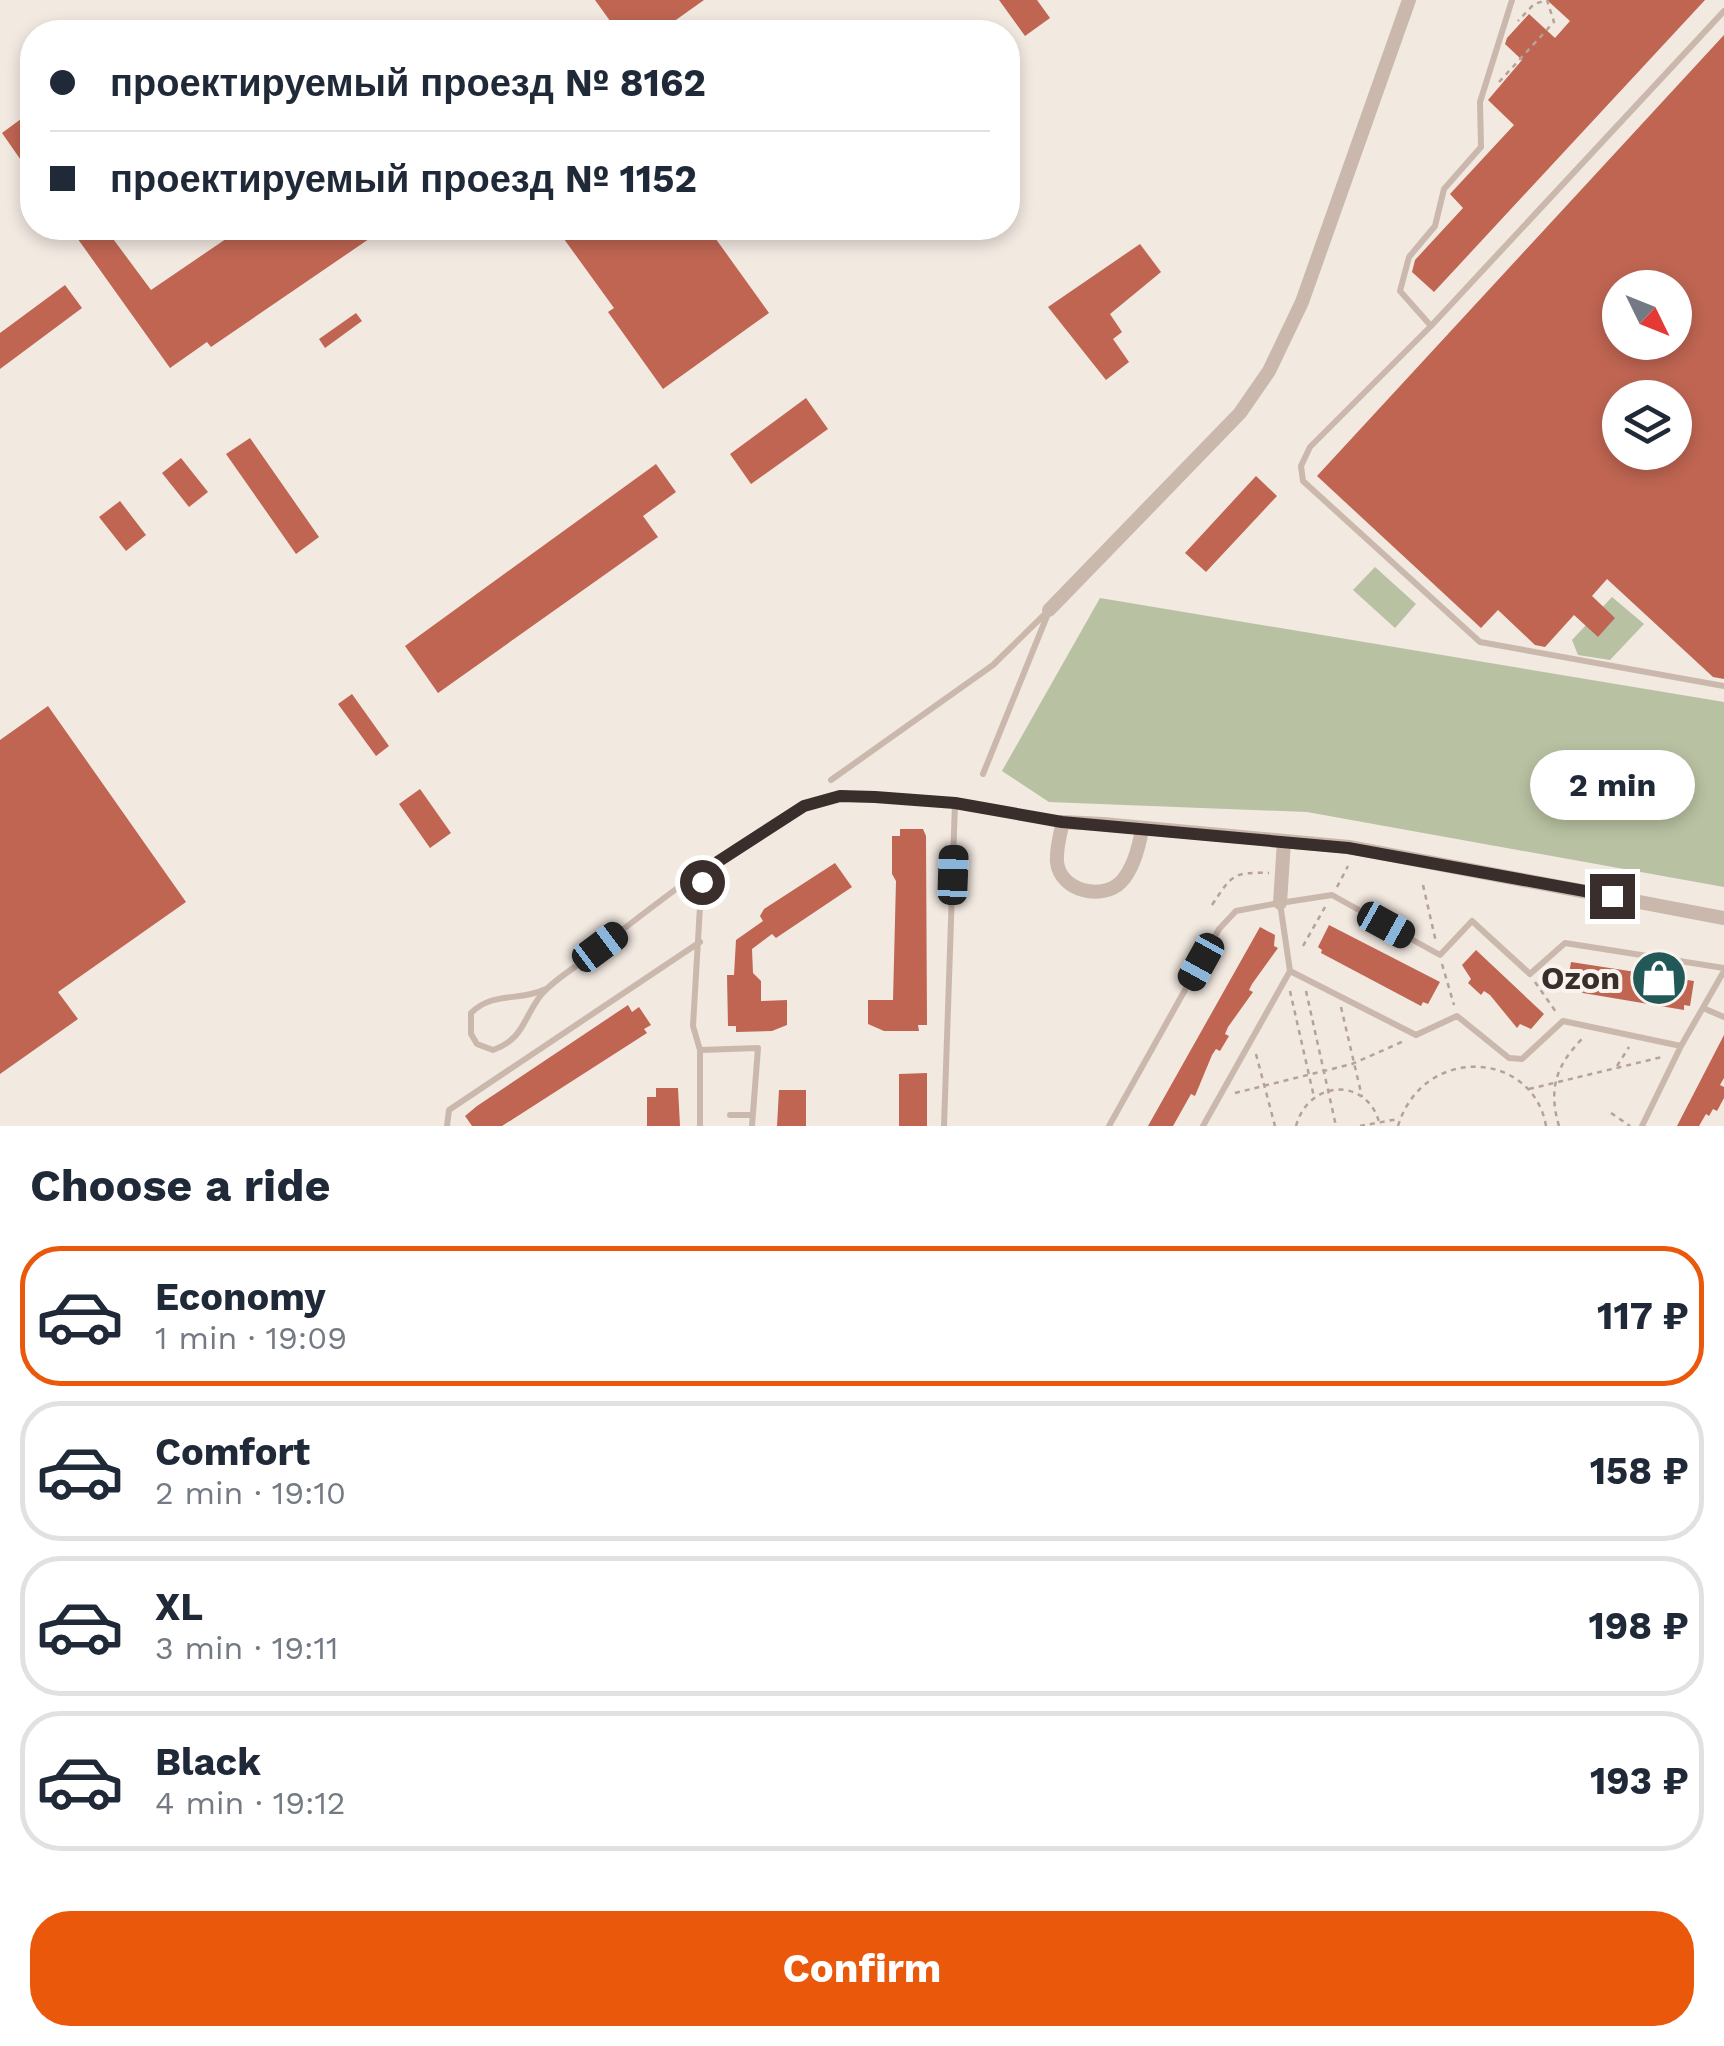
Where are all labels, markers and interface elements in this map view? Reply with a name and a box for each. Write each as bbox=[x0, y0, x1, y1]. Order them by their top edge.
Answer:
text: проектируемый проезд № 8162 bbox=[110, 61, 706, 105]
text: проектируемый проезд № 1152 bbox=[110, 157, 697, 201]
north arrow bbox=[1602, 270, 1692, 360]
map controls bbox=[1602, 270, 1692, 470]
button: layers bbox=[1602, 380, 1692, 470]
callout: 2 min bbox=[1530, 751, 1694, 821]
text: 2 min bbox=[1569, 766, 1656, 804]
car bbox=[937, 844, 969, 906]
route start bbox=[680, 860, 725, 905]
route end bbox=[1590, 874, 1635, 919]
car bbox=[1352, 897, 1420, 953]
car bbox=[567, 917, 633, 977]
car bbox=[1173, 928, 1229, 996]
shop icon: Ozon bbox=[1629, 948, 1689, 1008]
place label: Ozon bbox=[1541, 959, 1620, 997]
text: Choose a ride bbox=[30, 1159, 330, 1212]
icon: car bbox=[35, 1271, 125, 1361]
text: Economy bbox=[155, 1275, 326, 1319]
text: 117 ₽ bbox=[1597, 1294, 1689, 1338]
text: 1 min · 19:09 bbox=[155, 1319, 347, 1357]
icon: car bbox=[35, 1426, 125, 1516]
text: Comfort bbox=[155, 1430, 310, 1474]
text: 158 ₽ bbox=[1590, 1449, 1689, 1493]
text: 2 min · 19:10 bbox=[155, 1474, 346, 1512]
icon: car bbox=[35, 1581, 125, 1671]
text: XL bbox=[155, 1585, 203, 1629]
text: 198 ₽ bbox=[1588, 1604, 1689, 1648]
text: 3 min · 19:11 bbox=[155, 1629, 338, 1667]
icon: car bbox=[35, 1736, 125, 1826]
text: Black bbox=[155, 1740, 261, 1784]
text: 193 ₽ bbox=[1590, 1759, 1689, 1803]
text: 4 min · 19:12 bbox=[155, 1784, 346, 1822]
button: Confirm bbox=[30, 1911, 1694, 2026]

